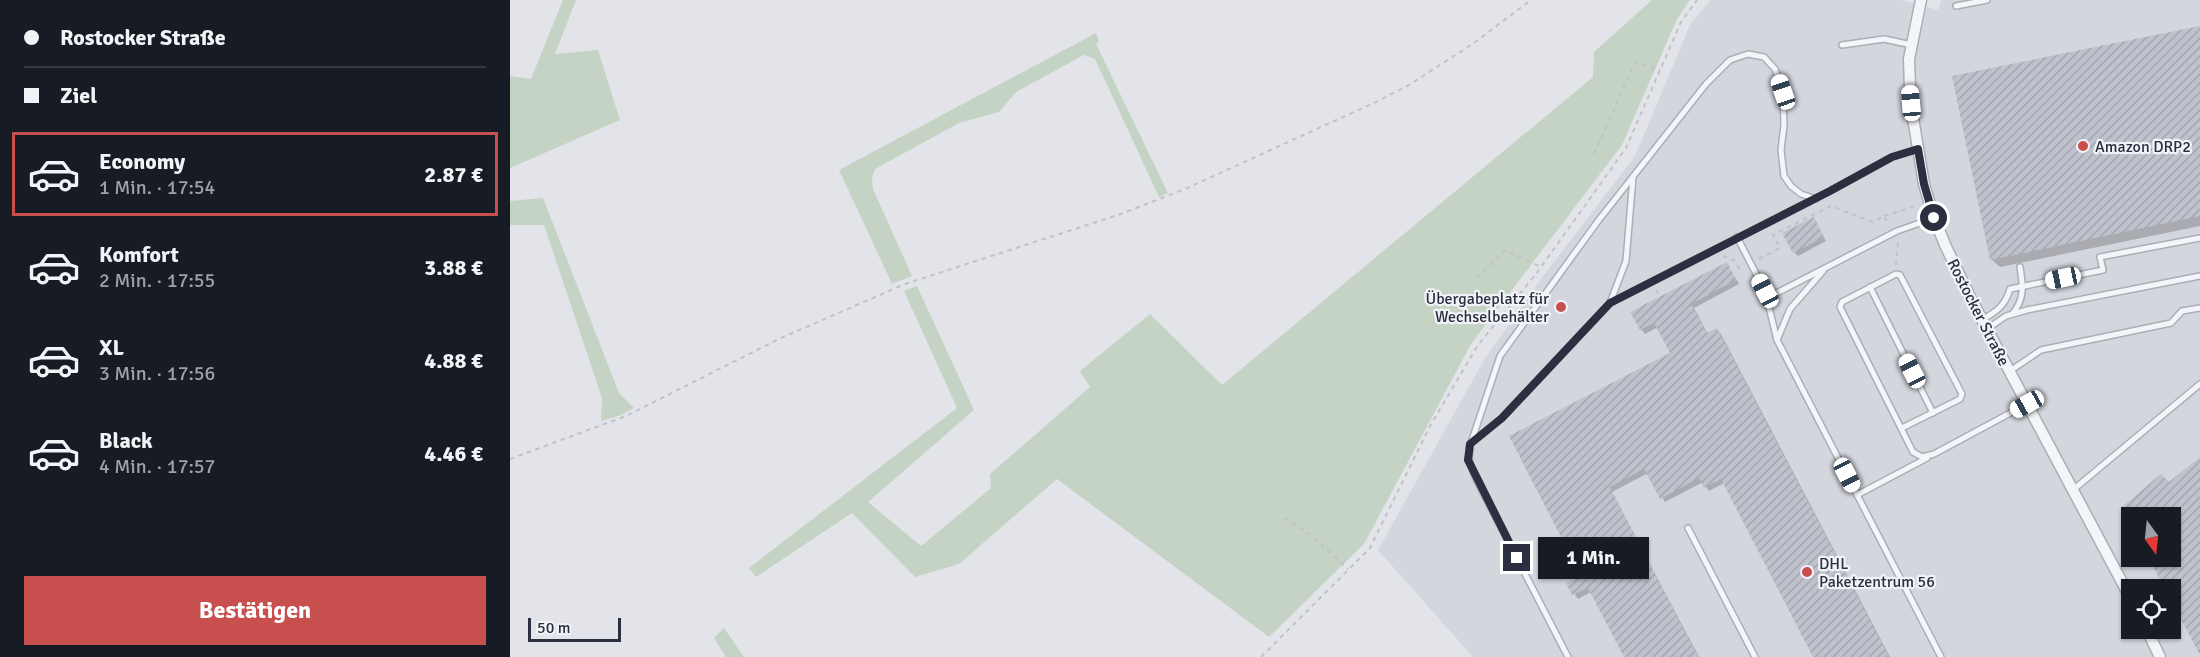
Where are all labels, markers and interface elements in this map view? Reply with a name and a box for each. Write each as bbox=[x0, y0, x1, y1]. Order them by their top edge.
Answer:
text: Rostocker Straße bbox=[60, 24, 226, 51]
car bbox=[1769, 72, 1797, 112]
text: Ziel bbox=[60, 82, 97, 109]
car bbox=[1900, 84, 1922, 122]
place label: Amazon DRP2 bbox=[2095, 137, 2191, 157]
marker: Amazon DRP2 bbox=[2076, 139, 2090, 153]
icon: car bbox=[27, 147, 81, 201]
text: Economy bbox=[99, 148, 185, 175]
text: 2.87 € bbox=[424, 161, 483, 188]
text: 1 Min. · 17:54 bbox=[99, 175, 215, 200]
route start bbox=[1920, 204, 1947, 231]
icon: car bbox=[27, 240, 81, 294]
text: Komfort bbox=[99, 241, 179, 268]
text: 3.88 € bbox=[424, 254, 483, 281]
street label: Rostocker Straße bbox=[1943, 256, 2014, 369]
car bbox=[2044, 265, 2082, 291]
text: 2 Min. · 17:55 bbox=[99, 268, 215, 293]
car bbox=[1749, 271, 1781, 311]
place label: Übergabeplatz für Wechselbehälter bbox=[1425, 289, 1549, 327]
marker: Übergabeplatz für Wechselbehälter bbox=[1554, 300, 1568, 314]
icon: car bbox=[27, 333, 81, 387]
text: XL bbox=[99, 334, 124, 361]
text: 4.88 € bbox=[424, 347, 483, 374]
car bbox=[1896, 351, 1928, 391]
text: 3 Min. · 17:56 bbox=[99, 361, 215, 386]
car bbox=[2007, 387, 2047, 421]
icon: car bbox=[27, 426, 81, 480]
text: Black bbox=[99, 427, 153, 454]
text: 4.46 € bbox=[424, 440, 483, 467]
text: 4 Min. · 17:57 bbox=[99, 454, 215, 479]
car bbox=[1831, 455, 1863, 495]
north arrow bbox=[2121, 507, 2181, 567]
map controls bbox=[2121, 507, 2181, 639]
callout: 1 Min. bbox=[1538, 537, 1649, 579]
route end bbox=[1503, 544, 1530, 571]
text: 1 Min. bbox=[1566, 545, 1621, 570]
place label: DHL Paketzentrum 56 bbox=[1819, 554, 1935, 592]
marker: DHL Paketzentrum 56 bbox=[1800, 565, 1814, 579]
button: Bestätigen bbox=[24, 576, 486, 645]
button: locate bbox=[2121, 579, 2181, 639]
scale bar bbox=[528, 615, 621, 642]
text: 50 m bbox=[537, 618, 571, 638]

